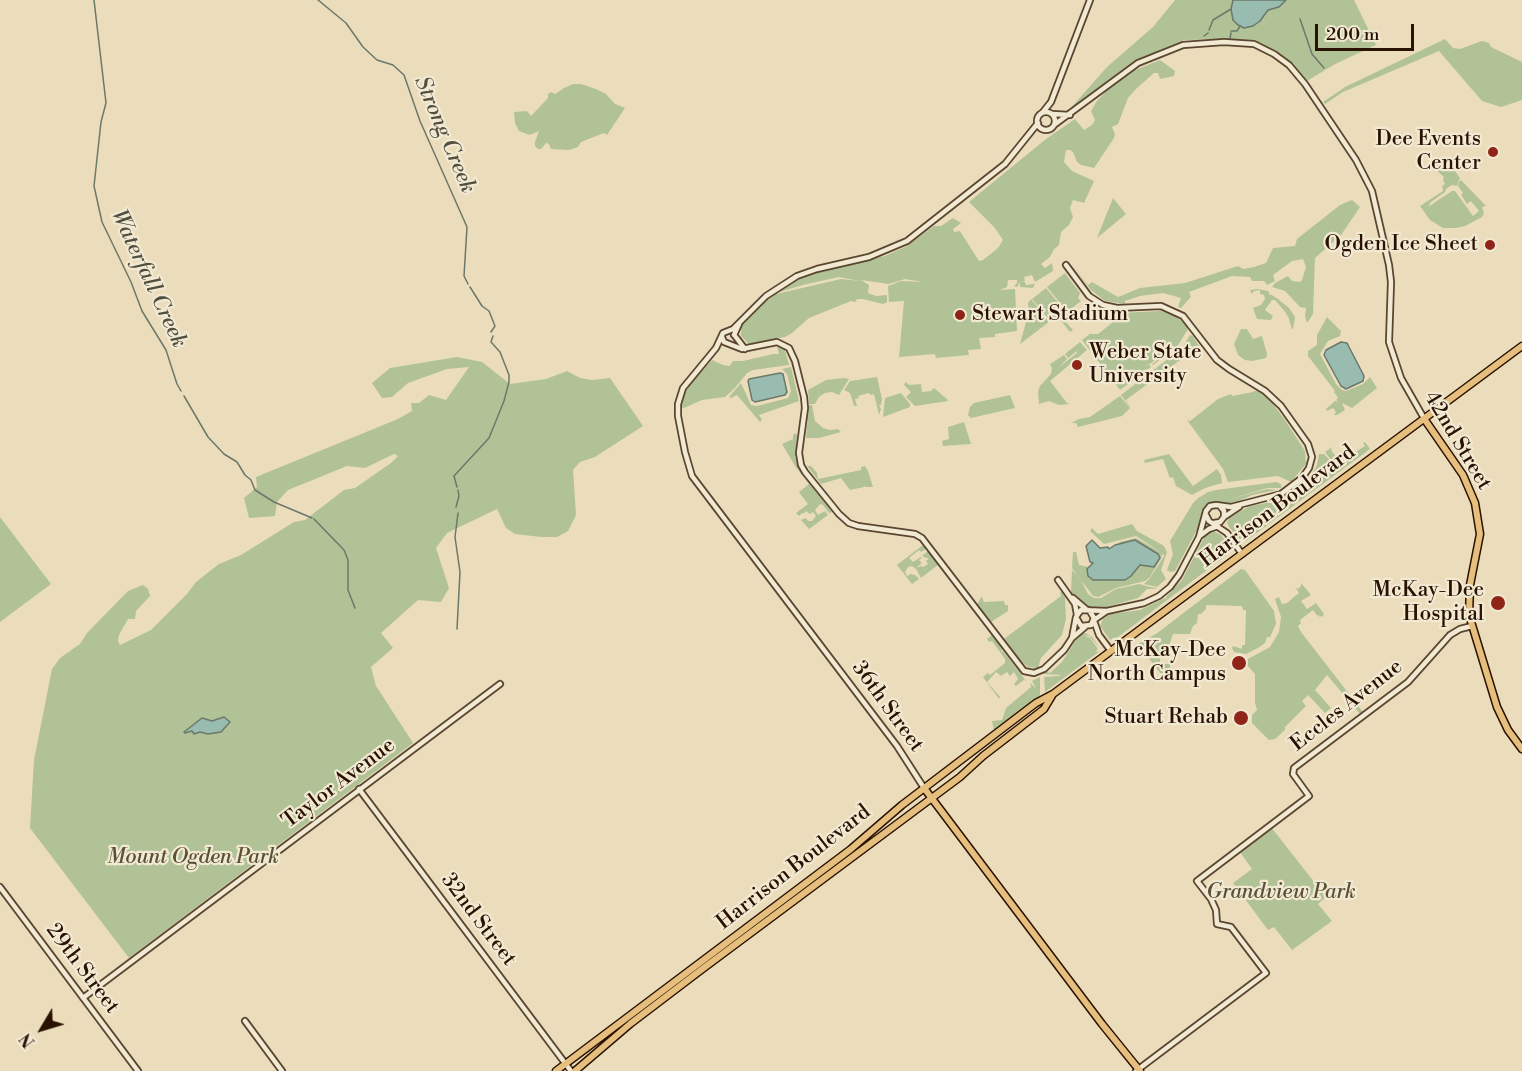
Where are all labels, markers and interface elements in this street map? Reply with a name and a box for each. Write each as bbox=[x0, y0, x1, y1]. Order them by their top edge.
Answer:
scale bar bbox=[1318, 12, 1417, 50]
text: 200 m bbox=[1326, 23, 1380, 46]
water label: Strong Creek bbox=[408, 73, 480, 197]
place label: Dee Events Center bbox=[1375, 127, 1481, 177]
marker: Dee Events Center bbox=[1486, 145, 1500, 159]
water label: Waterfall Creek bbox=[104, 206, 192, 352]
place label: Ogden Ice Sheet bbox=[1325, 232, 1478, 258]
marker: Ogden Ice Sheet bbox=[1483, 238, 1497, 252]
place label: Stewart Stadium bbox=[972, 302, 1128, 328]
marker: Stewart Stadium bbox=[953, 308, 967, 322]
place label: Weber State University bbox=[1089, 340, 1202, 390]
marker: Weber State University bbox=[1070, 358, 1084, 372]
street label: 42nd Street bbox=[1418, 387, 1496, 495]
street label: Harrison Boulevard bbox=[1195, 440, 1361, 574]
place label: McKay-Dee Hospital bbox=[1373, 578, 1484, 628]
marker: McKay-Dee Hospital bbox=[1489, 594, 1507, 612]
place label: McKay-Dee North Campus bbox=[1088, 638, 1226, 688]
marker: McKay-Dee North Campus bbox=[1230, 654, 1248, 672]
street label: Eccles Avenue bbox=[1286, 654, 1408, 758]
street label: 36th Street bbox=[846, 657, 928, 757]
place label: Stuart Rehab bbox=[1104, 705, 1228, 731]
marker: Stuart Rehab bbox=[1232, 709, 1250, 727]
street label: Taylor Avenue bbox=[278, 733, 400, 835]
street label: Harrison Boulevard bbox=[712, 800, 876, 936]
park label: Mount Ogden Park bbox=[107, 845, 279, 871]
street label: 32nd Street bbox=[435, 869, 521, 971]
park label: Grandview Park bbox=[1206, 880, 1356, 906]
street label: 29th Street bbox=[40, 919, 124, 1019]
north arrow bbox=[12, 999, 72, 1059]
text: N bbox=[16, 1029, 40, 1051]

